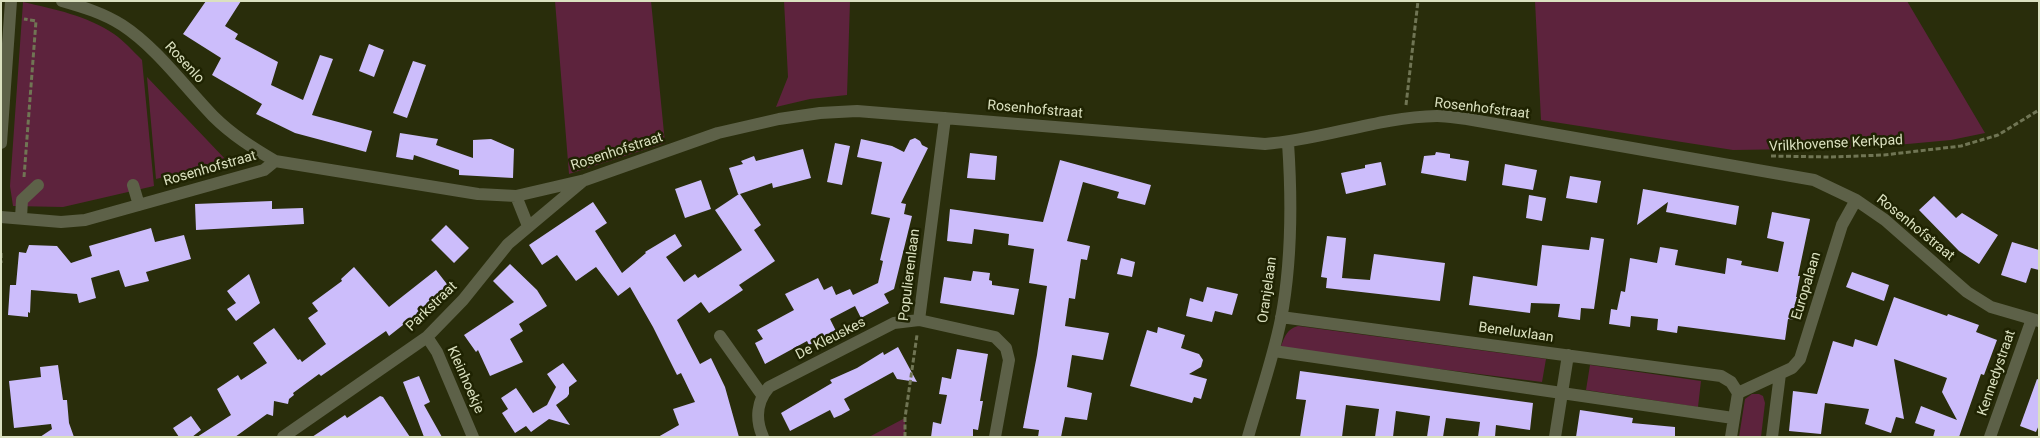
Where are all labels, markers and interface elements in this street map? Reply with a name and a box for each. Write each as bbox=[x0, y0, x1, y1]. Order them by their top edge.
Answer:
street label: Rosenlo bbox=[161, 39, 207, 87]
street label: Rosenhofstraat bbox=[1434, 95, 1530, 123]
street label: Rosenhofstraat bbox=[987, 97, 1083, 123]
street label: Rosenhofstraat bbox=[569, 129, 665, 175]
street label: Vrilkhovense Kerkpad bbox=[1769, 132, 1903, 156]
street label: Rosenhofstraat bbox=[162, 148, 258, 190]
street label: Rosenhofstraat bbox=[1873, 191, 1957, 265]
street label: Populierenlaan bbox=[896, 228, 924, 322]
street label: Europalaan bbox=[1789, 250, 1825, 322]
street label: Oranjelaan bbox=[1255, 256, 1281, 324]
street label: Parkstraat bbox=[403, 279, 461, 335]
street label: De Kleuskes bbox=[793, 314, 869, 364]
street label: Beneluxlaan bbox=[1477, 319, 1555, 347]
street label: Kennedystraat bbox=[1974, 328, 2020, 418]
street label: Kleinhoekje bbox=[443, 344, 487, 416]

